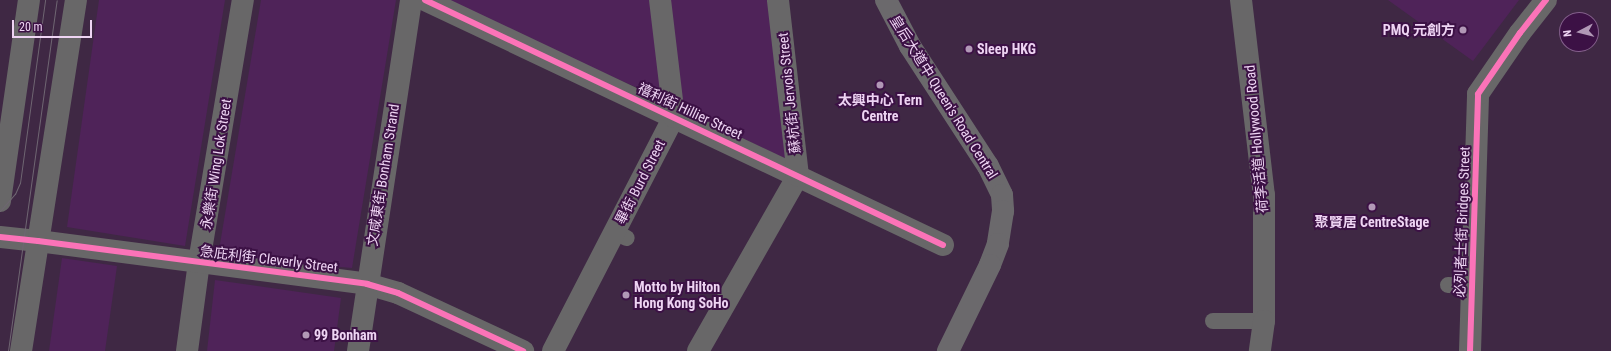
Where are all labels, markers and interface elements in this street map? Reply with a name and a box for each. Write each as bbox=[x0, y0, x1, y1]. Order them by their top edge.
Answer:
scale bar bbox=[14, 12, 94, 38]
street label: 皇后大道中 Queen's Road Central bbox=[887, 12, 1001, 182]
north arrow bbox=[1559, 12, 1599, 52]
text: 20 m bbox=[19, 20, 43, 34]
place label: PMQ 元創方 bbox=[1383, 22, 1455, 38]
marker: PMQ 元創方 bbox=[1458, 25, 1468, 35]
text: N bbox=[1561, 29, 1574, 38]
street label: 蘇杭街 Jervois Street bbox=[774, 32, 804, 154]
place label: Sleep HKG bbox=[977, 41, 1036, 57]
marker: Sleep HKG bbox=[964, 44, 974, 54]
street label: 荷李活道 Hollywood Road bbox=[1241, 64, 1271, 214]
street label: 禧利街 Hillier Street bbox=[635, 79, 745, 143]
marker: 太興中心 Tern Centre bbox=[875, 80, 885, 90]
place label: 太興中心 Tern Centre bbox=[838, 92, 922, 124]
street label: 永樂街 Wing Lok Street bbox=[197, 97, 235, 231]
street label: 文咸東街 Bonham Strand bbox=[363, 103, 403, 247]
street label: 畢街 Burd Street bbox=[611, 137, 669, 227]
street label: 必列者士街 Bridges Street bbox=[1451, 146, 1473, 298]
marker: 聚賢居 CentreStage bbox=[1367, 202, 1377, 212]
place label: 聚賢居 CentreStage bbox=[1315, 214, 1429, 230]
street label: 急庇利街 Cleverly Street bbox=[199, 242, 339, 276]
place label: Motto by Hilton Hong Kong SoHo bbox=[634, 279, 728, 312]
marker: Motto by Hilton Hong Kong SoHo bbox=[621, 290, 631, 300]
place label: 99 Bonham bbox=[314, 327, 377, 343]
marker: 99 Bonham bbox=[301, 330, 311, 340]

